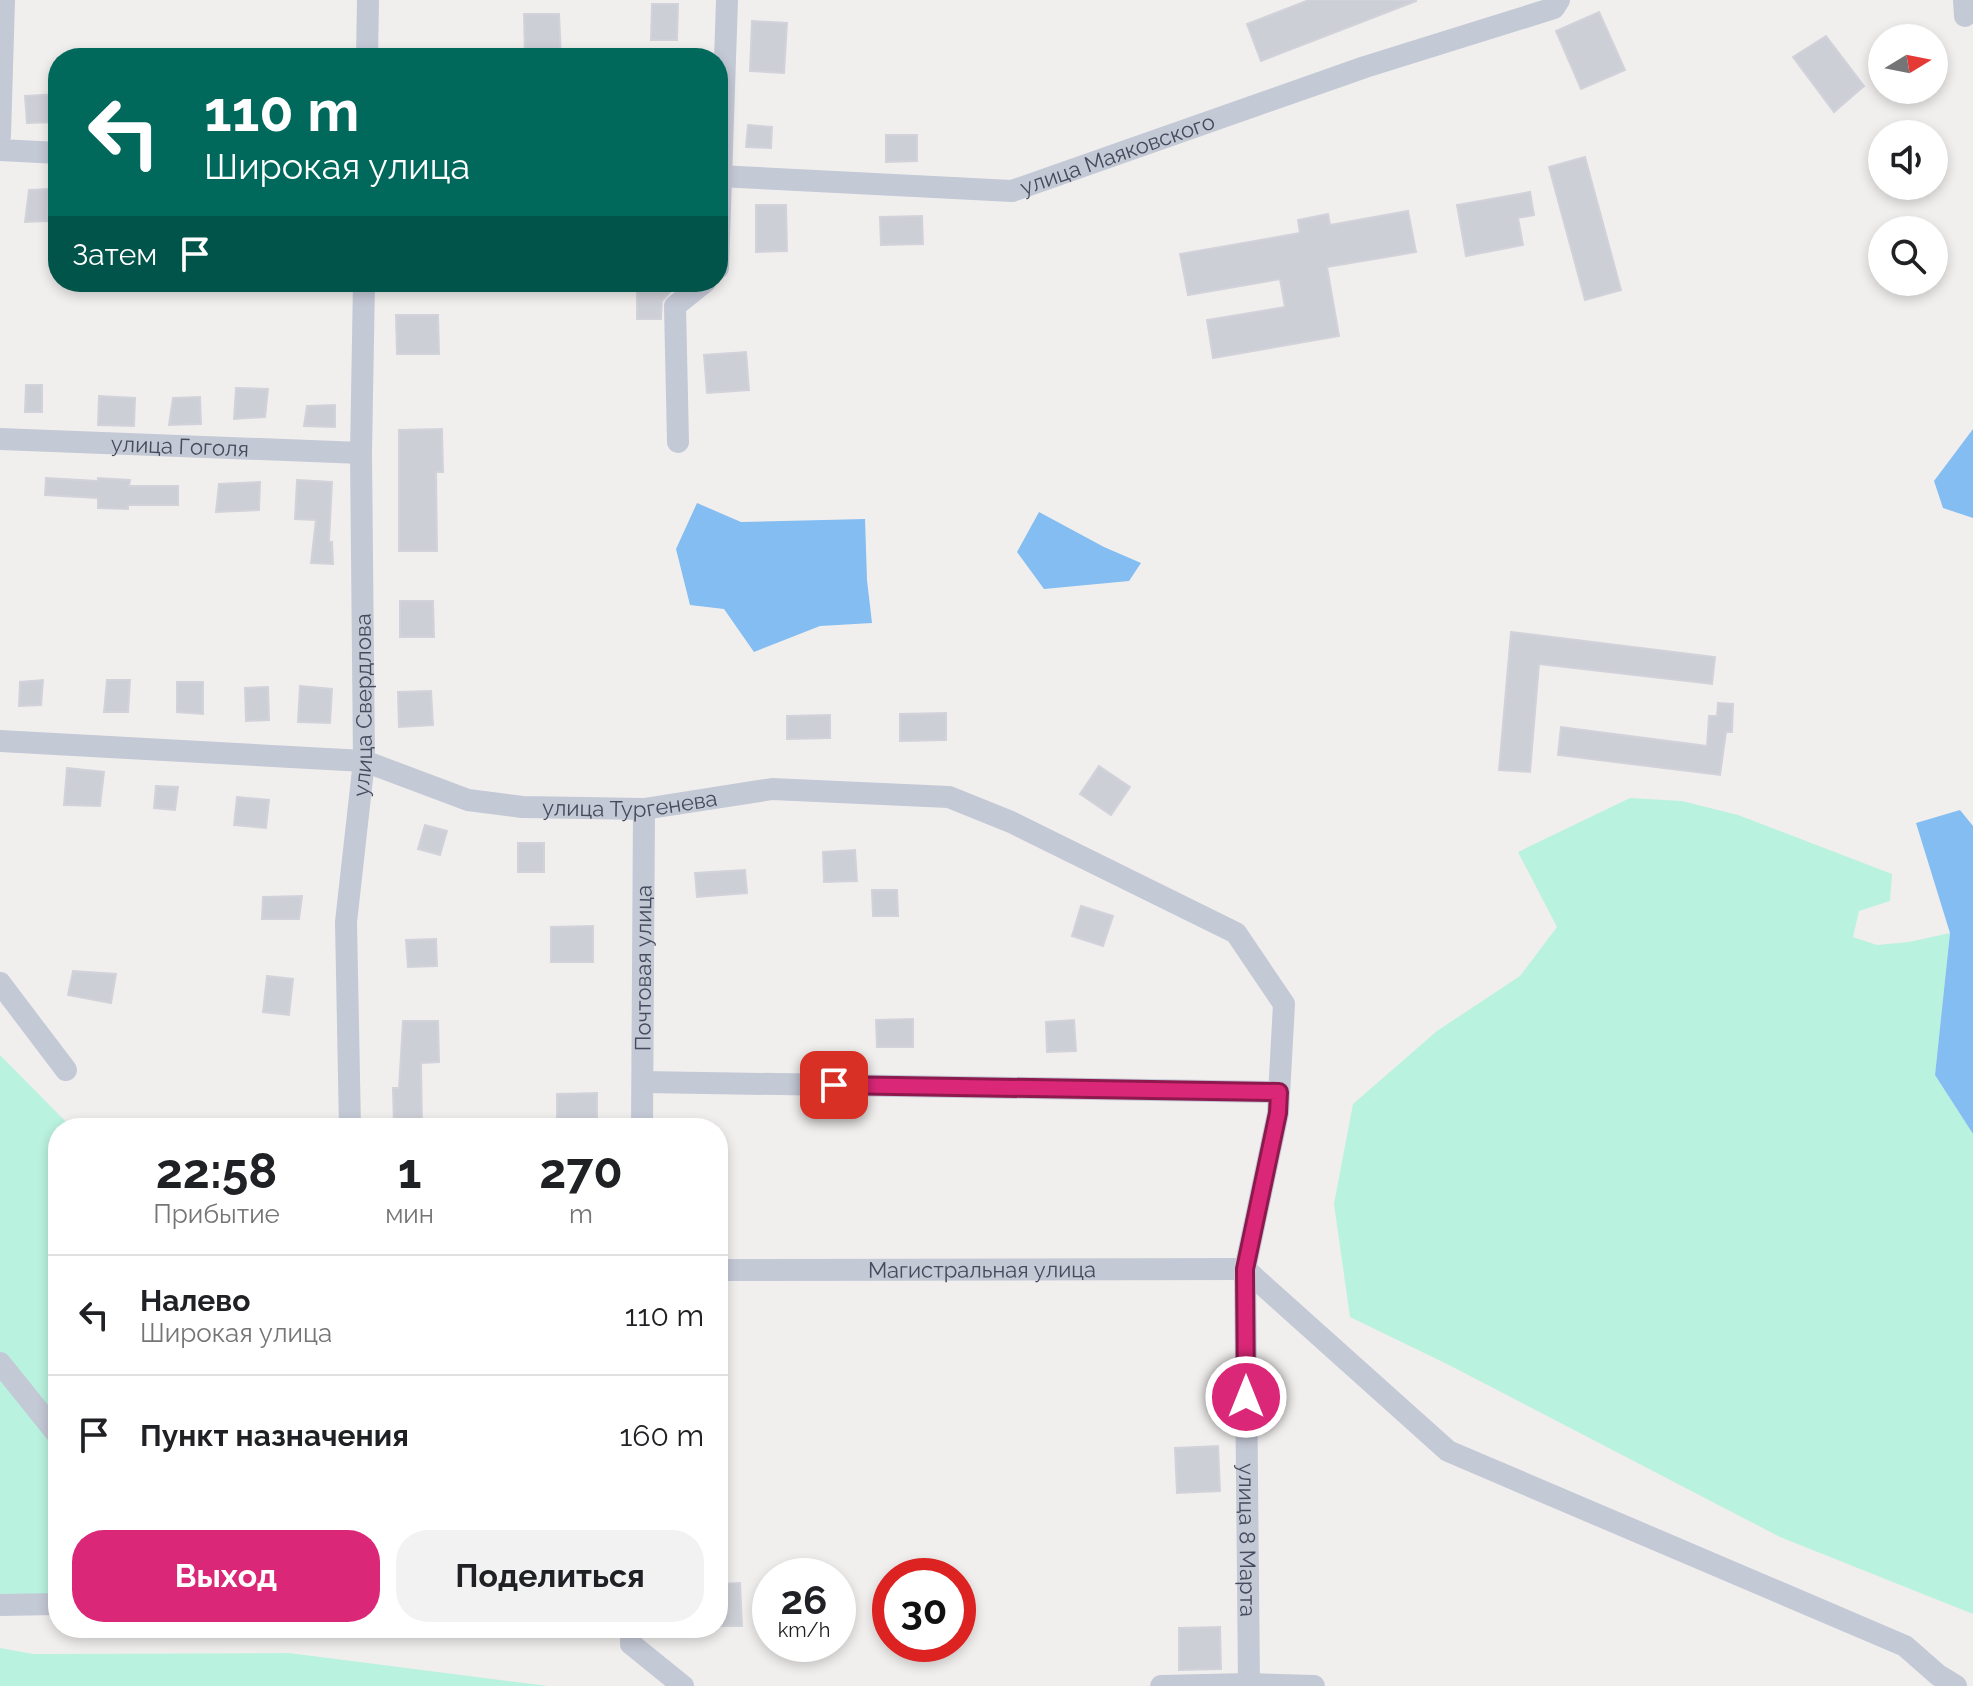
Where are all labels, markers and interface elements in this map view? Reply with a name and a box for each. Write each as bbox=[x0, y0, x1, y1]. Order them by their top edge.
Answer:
north arrow bbox=[1868, 24, 1948, 104]
map controls bbox=[1868, 24, 1948, 296]
text: 110 m bbox=[204, 78, 359, 144]
icon: left bbox=[72, 80, 176, 184]
street label: улица Маяковского bbox=[1017, 108, 1218, 200]
button: sound bbox=[1868, 120, 1948, 200]
text: Широкая улица bbox=[204, 145, 470, 187]
button: search bbox=[1868, 216, 1948, 296]
icon: arrive bbox=[173, 232, 217, 276]
text: Затем bbox=[72, 237, 157, 272]
street label: улица Гоголя bbox=[110, 430, 249, 462]
street label: улица Свердлова bbox=[347, 613, 377, 798]
street label: улица Тургенева bbox=[542, 785, 719, 822]
street label: Почтовая улица bbox=[629, 885, 657, 1051]
pin bbox=[800, 1051, 868, 1119]
icon: arrive bbox=[812, 1063, 856, 1107]
text: 22:58 bbox=[156, 1143, 277, 1199]
text: 1 bbox=[398, 1143, 421, 1199]
text: 270 bbox=[539, 1143, 623, 1199]
text: Прибытие bbox=[153, 1199, 280, 1229]
text: мин bbox=[385, 1199, 434, 1229]
text: m bbox=[569, 1199, 593, 1229]
street label: Магистральная улица bbox=[868, 1256, 1096, 1283]
text: Налево bbox=[140, 1283, 250, 1318]
icon: left bbox=[72, 1293, 116, 1337]
text: 110 m bbox=[625, 1298, 704, 1333]
text: Широкая улица bbox=[140, 1318, 332, 1348]
position arrow bbox=[1204, 1355, 1288, 1439]
icon: arrive bbox=[72, 1413, 116, 1457]
text: Пункт назначения bbox=[140, 1418, 409, 1453]
text: 160 m bbox=[619, 1418, 704, 1453]
street label: улица 8 Марта bbox=[1234, 1463, 1261, 1617]
button: Выход bbox=[72, 1530, 380, 1622]
button: Поделиться bbox=[396, 1530, 704, 1622]
speed limit sign: 30 bbox=[872, 1558, 976, 1662]
text: 26 bbox=[781, 1576, 827, 1623]
text: km/h bbox=[778, 1618, 830, 1642]

